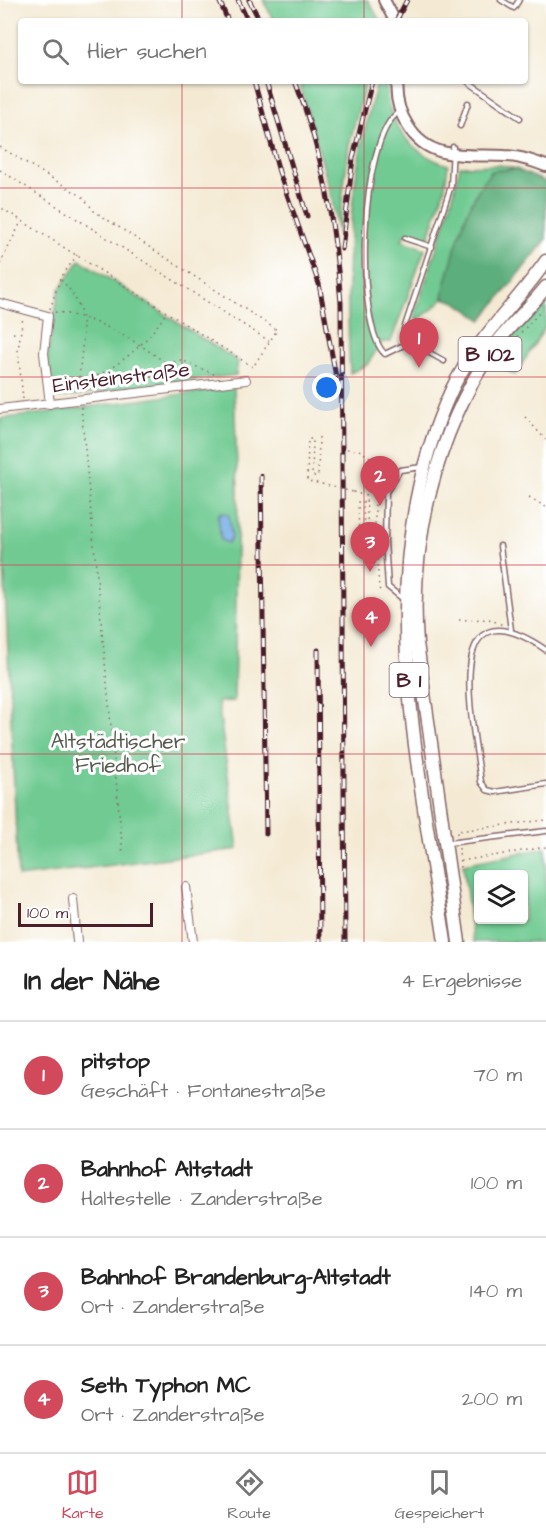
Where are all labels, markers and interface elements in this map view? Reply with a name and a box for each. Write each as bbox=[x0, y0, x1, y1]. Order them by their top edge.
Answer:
search box bbox=[18, 18, 528, 84]
icon: search bbox=[39, 35, 72, 68]
text: Hier suchen bbox=[87, 36, 206, 67]
pin: 1 bbox=[400, 318, 438, 368]
road number: B 102 bbox=[458, 337, 522, 371]
street label: Einsteinstraße bbox=[51, 355, 191, 400]
your location bbox=[312, 373, 341, 402]
pin: 2 bbox=[360, 456, 400, 506]
pin: 3 bbox=[350, 522, 389, 572]
pin: 4 bbox=[352, 598, 391, 647]
road number: B 1 bbox=[390, 663, 428, 697]
park label: Altstädtischer Friedhof bbox=[51, 727, 186, 780]
map controls bbox=[474, 870, 528, 924]
button: layers bbox=[474, 870, 528, 924]
scale bar bbox=[18, 900, 153, 928]
text: 100 m bbox=[27, 902, 68, 924]
text: In der Nähe bbox=[24, 963, 160, 999]
text: 4 Ergebnisse bbox=[401, 967, 522, 995]
text: pitstop bbox=[81, 1046, 150, 1077]
text: 1 bbox=[42, 1061, 45, 1089]
text: 70 m bbox=[474, 1061, 522, 1089]
text: Geschäft · Fontanestraße bbox=[81, 1077, 326, 1105]
text: Bahnhof Altstadt bbox=[81, 1154, 253, 1185]
text: 2 bbox=[38, 1169, 49, 1197]
text: 100 m bbox=[471, 1169, 522, 1197]
text: Haltestelle · Zanderstraße bbox=[81, 1185, 323, 1213]
text: Bahnhof Brandenburg-Altstadt bbox=[81, 1262, 391, 1293]
text: 3 bbox=[38, 1277, 49, 1305]
text: 140 m bbox=[470, 1277, 522, 1305]
text: Ort · Zanderstraße bbox=[81, 1293, 265, 1321]
text: Seth Typhon MC bbox=[81, 1370, 251, 1401]
text: 4 bbox=[37, 1385, 50, 1413]
text: 200 m bbox=[462, 1385, 522, 1413]
text: Ort · Zanderstraße bbox=[81, 1401, 265, 1429]
tab: Karte bbox=[62, 1466, 104, 1524]
tab: Route bbox=[227, 1466, 271, 1524]
tab: Gespeichert bbox=[394, 1466, 484, 1524]

